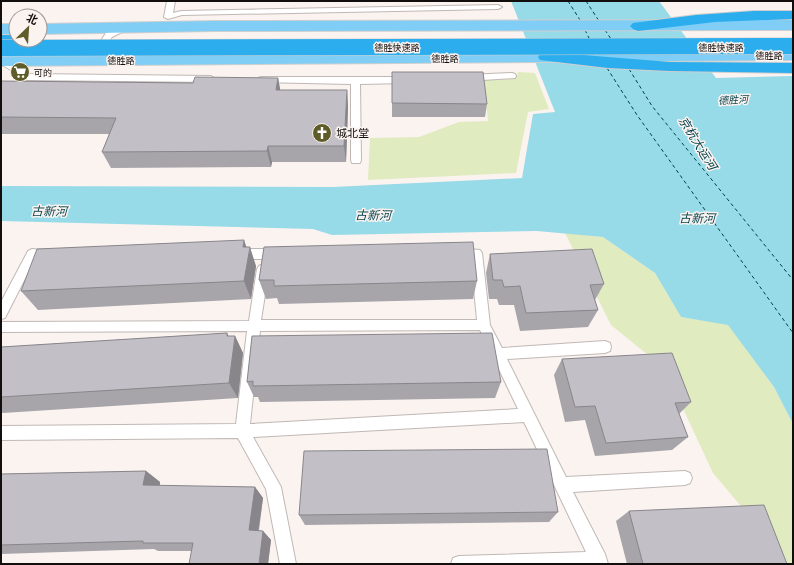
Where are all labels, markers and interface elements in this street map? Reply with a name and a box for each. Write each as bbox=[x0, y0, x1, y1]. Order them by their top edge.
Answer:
north arrow bbox=[8, 8, 48, 48]
text: 北 bbox=[24, 10, 40, 28]
street label: 德胜快速路 bbox=[374, 42, 420, 53]
street label: 德胜快速路 bbox=[698, 42, 744, 53]
street label: 德胜路 bbox=[755, 50, 783, 61]
street label: 德胜路 bbox=[431, 53, 459, 64]
street label: 德胜路 bbox=[107, 55, 135, 66]
supermarket icon: 可的 bbox=[9, 61, 31, 83]
place label: 可的 bbox=[34, 67, 52, 78]
water label: 德胜河 bbox=[718, 93, 750, 107]
water label: 京杭大运河 bbox=[676, 114, 721, 174]
church icon: 城北堂 bbox=[311, 122, 333, 144]
place label: 城北堂 bbox=[336, 126, 369, 140]
water label: 古新河 bbox=[31, 203, 69, 219]
water label: 古新河 bbox=[355, 207, 393, 223]
water label: 古新河 bbox=[679, 210, 717, 226]

